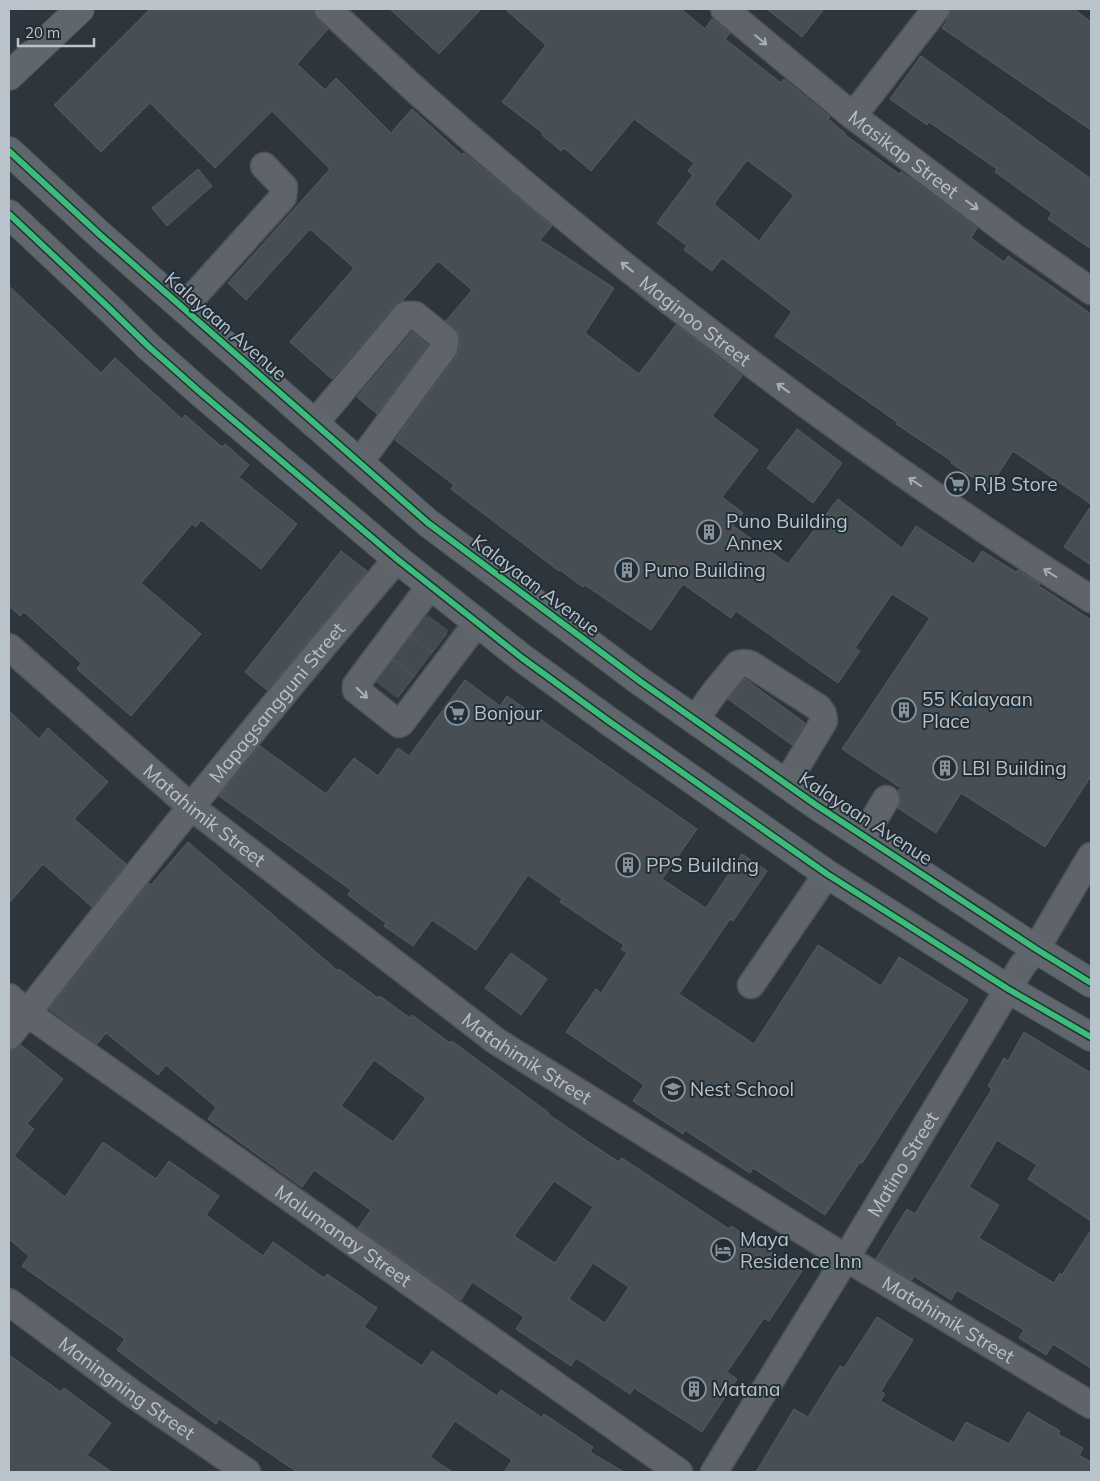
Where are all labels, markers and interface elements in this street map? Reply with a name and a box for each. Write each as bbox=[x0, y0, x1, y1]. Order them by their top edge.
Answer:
scale bar bbox=[18, 15, 94, 47]
text: 20 m bbox=[25, 23, 60, 42]
one-way arrow bbox=[755, 34, 768, 45]
street label: Masikap Street bbox=[844, 105, 964, 203]
one-way arrow bbox=[965, 200, 979, 210]
one-way arrow bbox=[620, 262, 634, 272]
street label: Kalayaan Avenue bbox=[160, 266, 292, 386]
street label: Maginoo Street bbox=[635, 270, 756, 371]
one-way arrow bbox=[777, 382, 790, 393]
supermarket icon: RJB Store bbox=[944, 471, 970, 497]
place label: RJB Store bbox=[974, 472, 1058, 496]
one-way arrow bbox=[909, 477, 923, 487]
place label: Puno Building Annex bbox=[726, 509, 848, 555]
building icon: Puno Building Annex bbox=[696, 519, 722, 545]
street label: Kalayaan Avenue bbox=[467, 529, 605, 641]
building icon: Puno Building bbox=[614, 557, 640, 583]
place label: Puno Building bbox=[644, 558, 766, 582]
one-way arrow bbox=[1043, 568, 1057, 578]
street label: Mapagsangguni Street bbox=[204, 617, 350, 787]
one-way arrow bbox=[355, 687, 368, 699]
place label: 55 Kalayaan Place bbox=[922, 687, 1033, 733]
building icon: 55 Kalayaan Place bbox=[891, 697, 917, 723]
supermarket icon: Bonjour bbox=[444, 700, 470, 726]
place label: Bonjour bbox=[474, 701, 542, 725]
building icon: LBI Building bbox=[932, 755, 958, 781]
place label: LBI Building bbox=[962, 756, 1067, 780]
street label: Matahimik Street bbox=[139, 759, 271, 872]
street label: Kalayaan Avenue bbox=[795, 766, 937, 870]
building icon: PPS Building bbox=[615, 852, 641, 878]
place label: PPS Building bbox=[646, 853, 759, 877]
street label: Matahimik Street bbox=[457, 1007, 596, 1109]
school or university icon: Nest School bbox=[660, 1076, 686, 1102]
place label: Nest School bbox=[690, 1077, 794, 1101]
street label: Matino Street bbox=[862, 1107, 944, 1221]
street label: Malumanay Street bbox=[270, 1179, 417, 1292]
place label: Maya Residence Inn bbox=[740, 1227, 862, 1273]
hotel icon: Maya Residence Inn bbox=[710, 1237, 736, 1263]
street label: Matahimik Street bbox=[878, 1271, 1019, 1369]
street label: Maningning Street bbox=[54, 1331, 200, 1445]
building icon: Matana bbox=[681, 1376, 707, 1402]
place label: Matana bbox=[712, 1377, 780, 1401]

